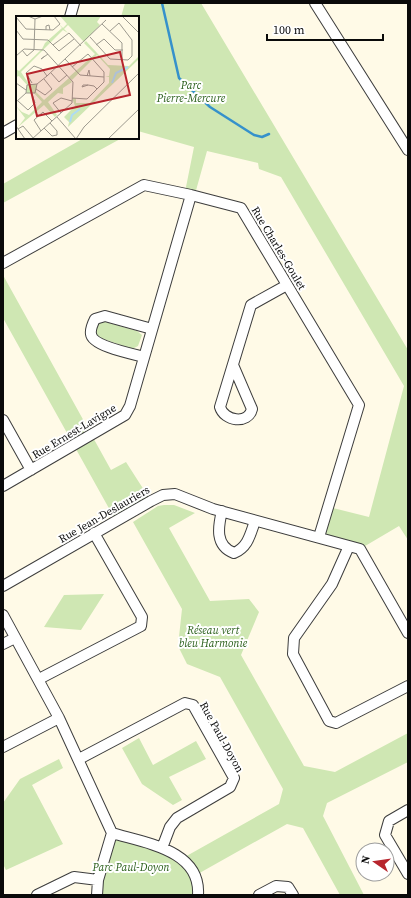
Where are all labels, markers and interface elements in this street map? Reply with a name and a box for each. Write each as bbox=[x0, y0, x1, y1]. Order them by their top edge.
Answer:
inset map bbox=[16, 16, 139, 139]
scale bar bbox=[267, 16, 383, 42]
text: 100 m bbox=[273, 22, 305, 38]
park label: Parc Pierre-Mercure bbox=[156, 78, 226, 106]
street label: Rue Charles-Goulet bbox=[248, 204, 310, 293]
street label: Rue Ernest-Lavigne bbox=[29, 400, 119, 462]
street label: Rue Jean-Deslauriers bbox=[56, 482, 153, 547]
park label: Réseau vert bleu Harmonie bbox=[179, 623, 248, 651]
street label: Rue Paul-Doyon bbox=[196, 699, 247, 776]
north arrow bbox=[355, 842, 395, 882]
text: N bbox=[358, 854, 374, 865]
park label: Parc Paul-Doyon bbox=[92, 860, 170, 875]

